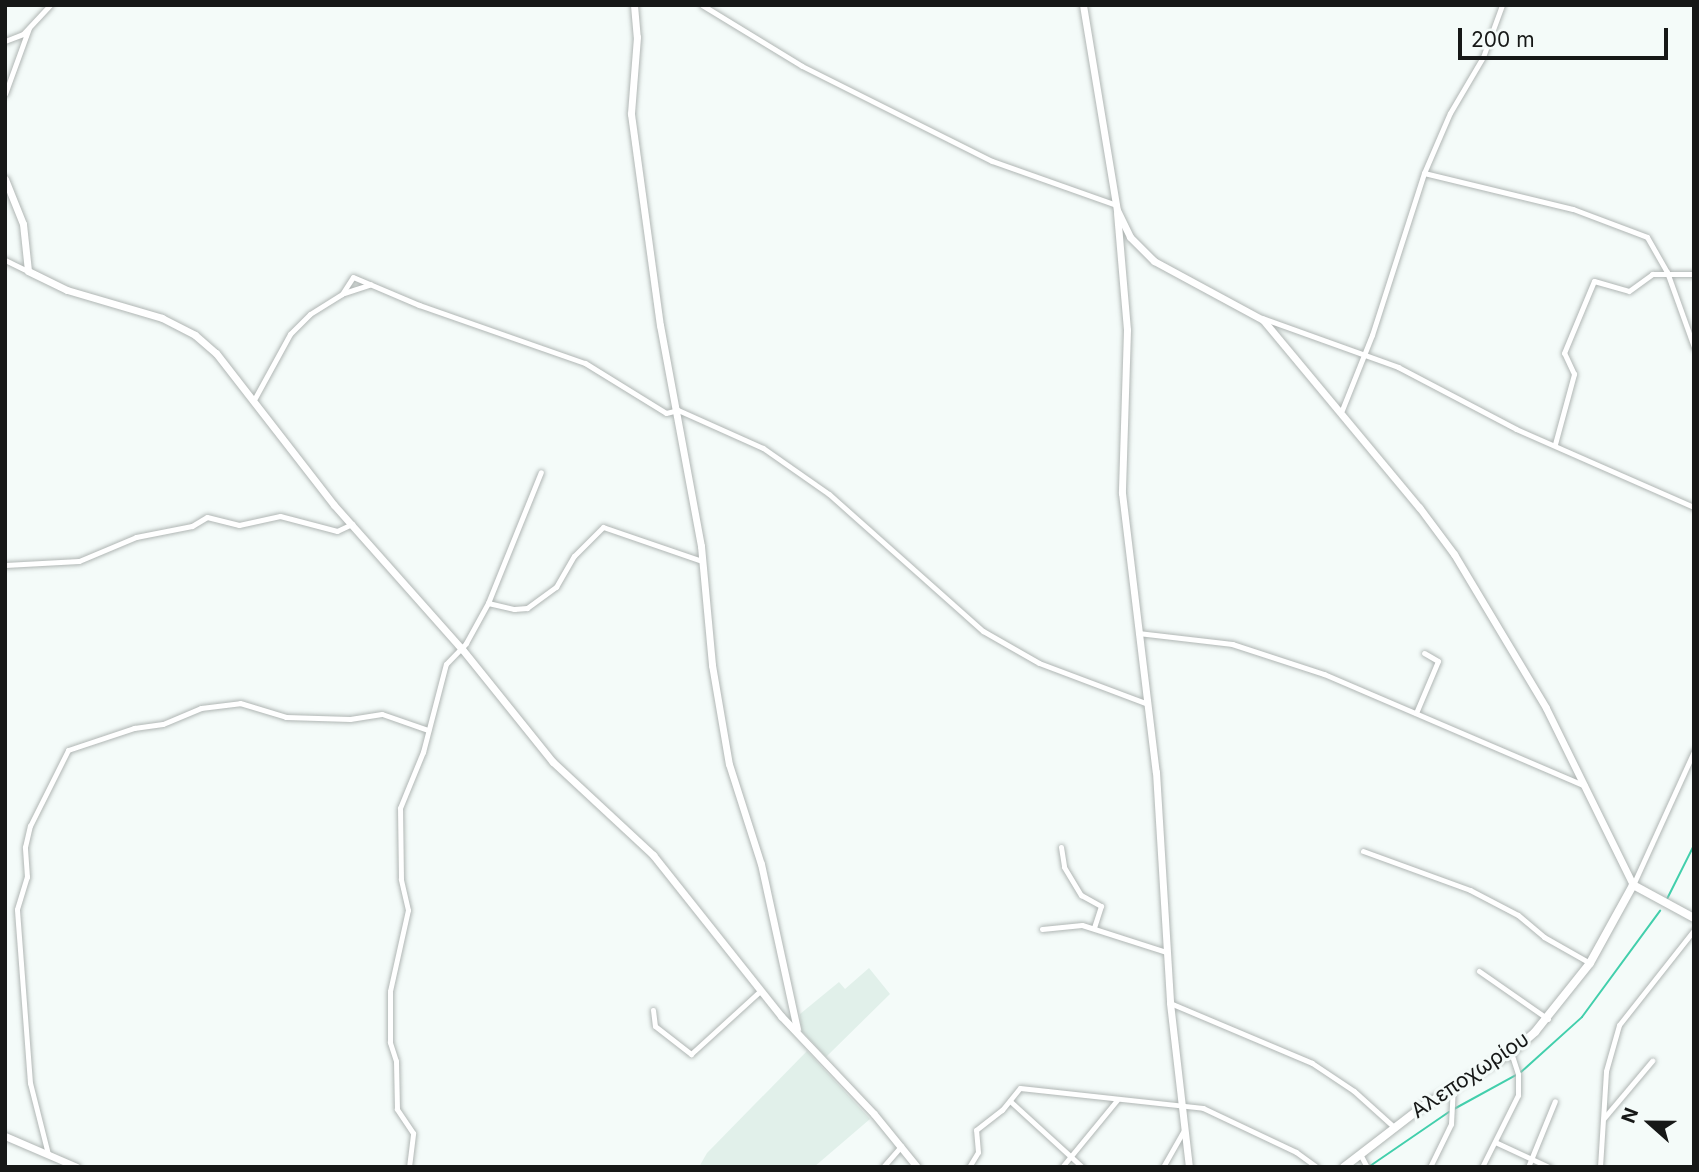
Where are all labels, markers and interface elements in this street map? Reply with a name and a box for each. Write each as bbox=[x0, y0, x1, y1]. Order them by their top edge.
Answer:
scale bar bbox=[1461, 14, 1671, 58]
text: 200 m bbox=[1471, 27, 1535, 52]
street label: Αλεποχωρίου bbox=[1406, 1026, 1534, 1124]
north arrow bbox=[1615, 1088, 1685, 1158]
text: N bbox=[1617, 1104, 1643, 1126]

